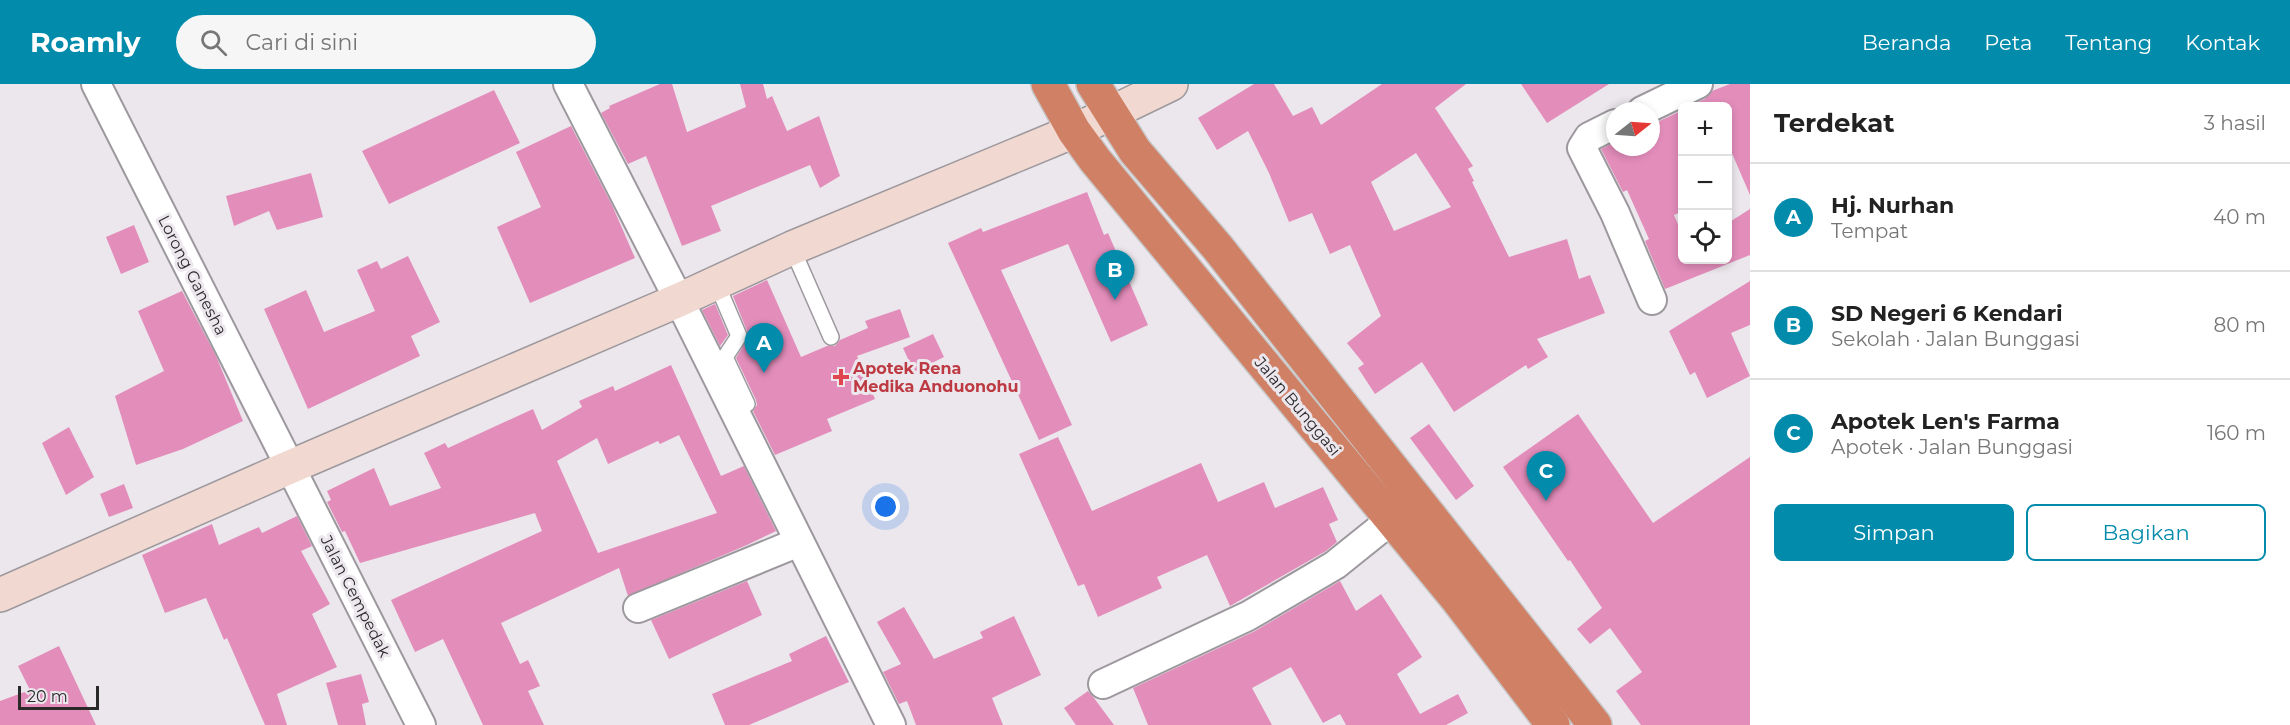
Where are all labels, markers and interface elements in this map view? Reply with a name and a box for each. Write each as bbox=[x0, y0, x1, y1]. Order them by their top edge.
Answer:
search box bbox=[176, 15, 596, 69]
text: Roamly bbox=[30, 25, 140, 59]
icon: search bbox=[197, 26, 230, 59]
text: Cari di sini bbox=[245, 29, 358, 56]
text: Beranda bbox=[1862, 30, 1951, 55]
text: Peta bbox=[1984, 30, 2032, 55]
text: Tentang bbox=[2065, 30, 2152, 55]
text: Kontak bbox=[2185, 30, 2260, 55]
north arrow bbox=[1606, 102, 1660, 156]
map controls bbox=[1678, 102, 1732, 264]
button: + bbox=[1678, 102, 1732, 156]
text: Terdekat bbox=[1774, 107, 1895, 139]
text: 3 hasil bbox=[2204, 111, 2266, 135]
button: − bbox=[1678, 156, 1732, 210]
text: Hj. Nurhan bbox=[1831, 192, 1954, 219]
text: A bbox=[1786, 205, 1801, 229]
text: 40 m bbox=[2213, 205, 2266, 229]
button: locate bbox=[1678, 210, 1732, 264]
street label: Lorong Ganesha bbox=[154, 212, 231, 338]
text: Tempat bbox=[1831, 219, 1908, 243]
pin: B bbox=[1096, 250, 1134, 300]
text: SD Negeri 6 Kendari bbox=[1831, 300, 2063, 327]
text: B bbox=[1786, 313, 1801, 337]
text: 80 m bbox=[2214, 313, 2266, 337]
pin: A bbox=[744, 324, 783, 373]
text: Sekolah · Jalan Bunggasi bbox=[1831, 327, 2080, 351]
street label: Jalan Bunggasi bbox=[1250, 352, 1345, 460]
place label: Apotek Rena Medika Anduonohu bbox=[852, 359, 1019, 396]
marker: Apotek Rena Medika Anduonohu bbox=[834, 370, 848, 384]
text: Apotek Len's Farma bbox=[1831, 408, 2060, 435]
text: C bbox=[1786, 421, 1801, 445]
text: 160 m bbox=[2207, 421, 2266, 445]
text: Apotek · Jalan Bunggasi bbox=[1831, 435, 2073, 459]
pin: C bbox=[1526, 452, 1566, 501]
your location bbox=[871, 492, 900, 521]
button: Simpan bbox=[1774, 504, 2014, 561]
button: Bagikan bbox=[2026, 504, 2266, 561]
street label: Jalan Cempedak bbox=[316, 531, 395, 661]
scale bar bbox=[18, 683, 99, 710]
text: 20 m bbox=[27, 687, 68, 706]

